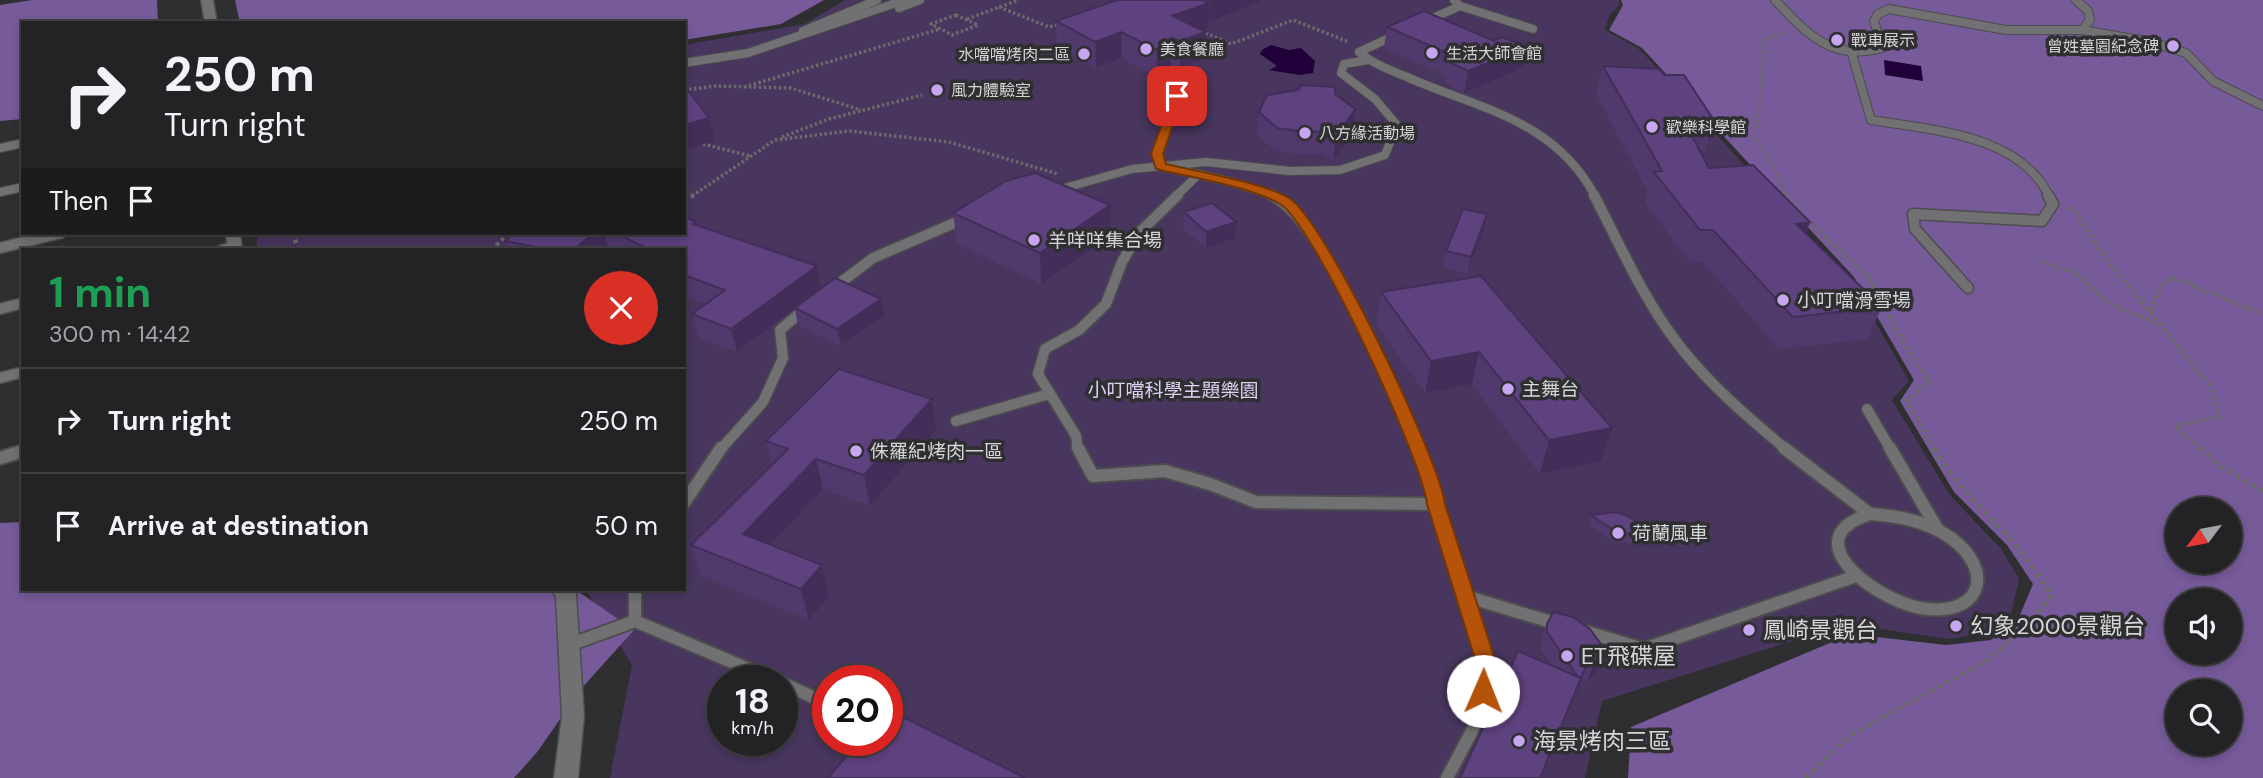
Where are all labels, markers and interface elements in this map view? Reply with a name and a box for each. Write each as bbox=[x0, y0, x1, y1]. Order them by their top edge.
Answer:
place label: 戰車展示 bbox=[1851, 30, 1915, 51]
marker: 戰車展示 bbox=[1829, 32, 1845, 48]
place label: 曾姓墓園紀念碑 bbox=[2047, 36, 2159, 57]
marker: 曾姓墓園紀念碑 bbox=[2165, 38, 2181, 54]
place label: 美食餐廳 bbox=[1160, 39, 1224, 60]
marker: 美食餐廳 bbox=[1138, 41, 1154, 57]
text: 250 m bbox=[164, 42, 315, 106]
place label: 生活大師會館 bbox=[1446, 43, 1542, 64]
place label: 水噹噹烤肉二區 bbox=[958, 44, 1070, 65]
marker: 生活大師會館 bbox=[1424, 45, 1440, 61]
marker: 水噹噹烤肉二區 bbox=[1076, 46, 1092, 62]
icon: right bbox=[49, 49, 140, 140]
pin bbox=[1147, 66, 1207, 126]
icon: arrive bbox=[1158, 77, 1196, 115]
place label: 風力體驗室 bbox=[951, 80, 1031, 101]
marker: 風力體驗室 bbox=[929, 82, 945, 98]
text: Turn right bbox=[164, 104, 306, 146]
place label: 歡樂科學館 bbox=[1666, 117, 1746, 138]
marker: 歡樂科學館 bbox=[1644, 119, 1660, 135]
place label: 八方緣活動場 bbox=[1319, 123, 1415, 144]
marker: 八方緣活動場 bbox=[1297, 125, 1313, 141]
icon: arrive bbox=[122, 182, 160, 220]
text: Then bbox=[49, 184, 108, 218]
place label: 羊咩咩集合場 bbox=[1048, 228, 1162, 253]
marker: 羊咩咩集合場 bbox=[1026, 232, 1042, 248]
text: 1 min bbox=[49, 265, 151, 320]
button: close bbox=[584, 271, 658, 345]
place label: 小叮噹滑雪場 bbox=[1797, 288, 1911, 313]
marker: 小叮噹滑雪場 bbox=[1775, 292, 1791, 308]
text: 300 m · 14:42 bbox=[49, 319, 190, 349]
place label: 主舞台 bbox=[1522, 377, 1579, 402]
park label: 小叮噹科學主題樂園 bbox=[1087, 378, 1259, 403]
marker: 主舞台 bbox=[1500, 381, 1516, 397]
icon: right bbox=[49, 402, 87, 440]
text: Turn right bbox=[108, 404, 232, 438]
text: 250 m bbox=[579, 404, 658, 438]
place label: 侏羅紀烤肉一區 bbox=[870, 439, 1003, 464]
marker: 侏羅紀烤肉一區 bbox=[848, 443, 864, 459]
north arrow bbox=[2165, 497, 2242, 574]
map controls bbox=[2165, 497, 2242, 756]
icon: arrive bbox=[49, 507, 87, 545]
text: Arrive at destination bbox=[108, 509, 369, 543]
text: 50 m bbox=[594, 509, 658, 543]
place label: 荷蘭風車 bbox=[1632, 521, 1708, 546]
marker: 荷蘭風車 bbox=[1610, 525, 1626, 541]
button: sound bbox=[2165, 588, 2242, 665]
place label: 幻象2000景觀台 bbox=[1970, 611, 2145, 641]
place label: 鳳崎景觀台 bbox=[1763, 615, 1878, 645]
marker: 幻象2000景觀台 bbox=[1948, 618, 1964, 634]
marker: 鳳崎景觀台 bbox=[1741, 622, 1757, 638]
place label: ET飛碟屋 bbox=[1581, 641, 1676, 671]
marker: ET飛碟屋 bbox=[1559, 648, 1575, 664]
position arrow bbox=[1446, 654, 1520, 728]
speed limit sign: 20 bbox=[812, 665, 903, 756]
text: 18 bbox=[735, 678, 770, 724]
button: search bbox=[2165, 679, 2242, 756]
text: km/h bbox=[731, 716, 774, 740]
place label: 海景烤肉三區 bbox=[1533, 726, 1671, 756]
marker: 海景烤肉三區 bbox=[1511, 733, 1527, 749]

